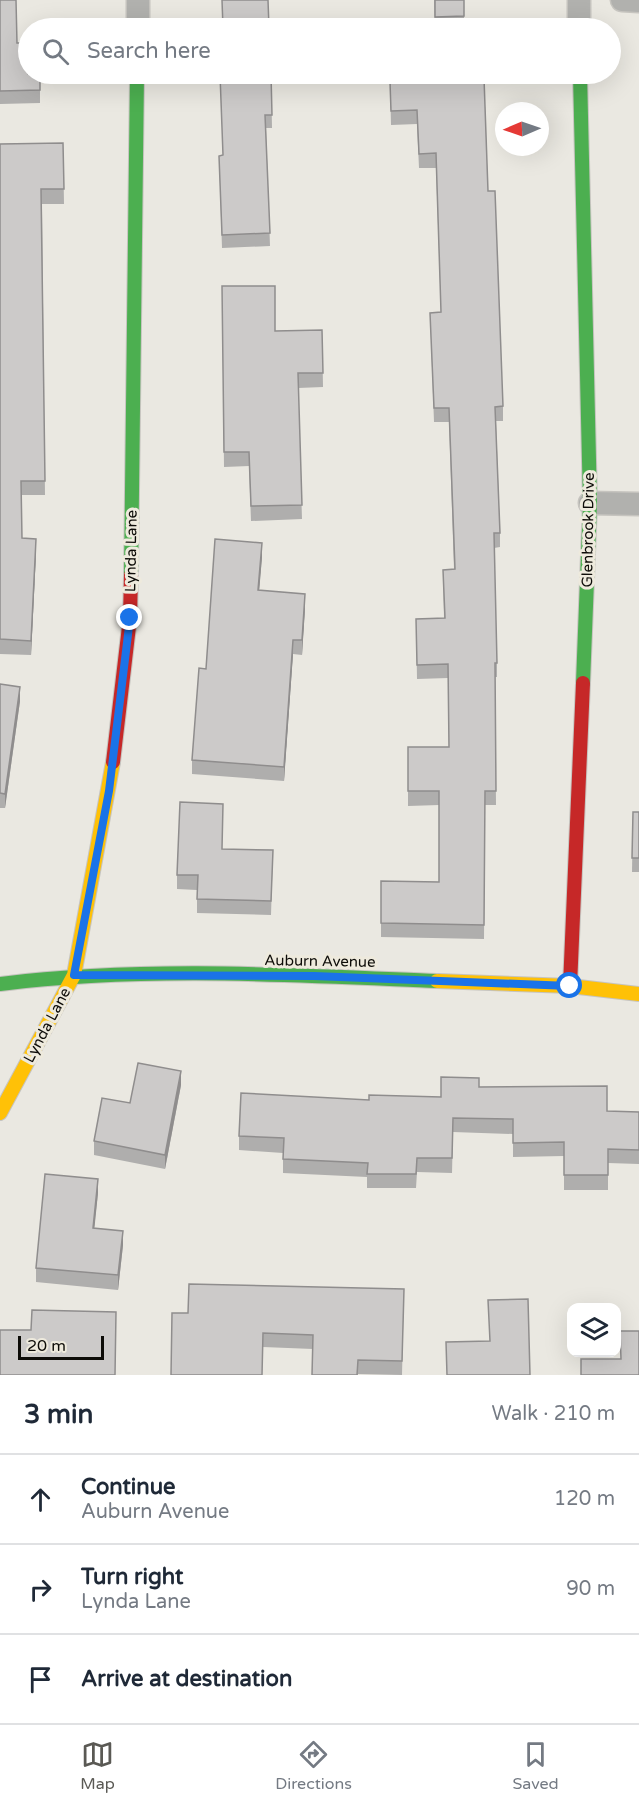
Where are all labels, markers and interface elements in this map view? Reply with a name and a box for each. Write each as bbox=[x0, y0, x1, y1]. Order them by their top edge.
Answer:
search box bbox=[18, 18, 621, 84]
icon: search bbox=[39, 35, 72, 68]
text: Search here bbox=[87, 38, 211, 64]
north arrow bbox=[495, 102, 549, 156]
street label: Glenbrook Drive bbox=[578, 472, 598, 588]
street label: Lynda Lane bbox=[121, 510, 141, 592]
route end bbox=[116, 604, 142, 630]
street label: Auburn Avenue bbox=[264, 951, 376, 971]
route start bbox=[556, 972, 582, 998]
street label: Lynda Lane bbox=[20, 984, 74, 1066]
map controls bbox=[567, 1303, 621, 1357]
button: layers bbox=[567, 1303, 621, 1357]
scale bar bbox=[18, 1333, 104, 1360]
text: 20 m bbox=[27, 1336, 66, 1356]
text: 3 min bbox=[24, 1399, 93, 1430]
text: Walk · 210 m bbox=[492, 1402, 615, 1426]
text: Continue bbox=[81, 1474, 176, 1500]
icon: ahead bbox=[24, 1483, 57, 1516]
text: 120 m bbox=[554, 1487, 615, 1511]
text: Auburn Avenue bbox=[81, 1500, 229, 1524]
text: Turn right bbox=[81, 1564, 183, 1590]
icon: right bbox=[24, 1573, 57, 1606]
text: 90 m bbox=[566, 1577, 615, 1601]
text: Lynda Lane bbox=[81, 1590, 191, 1614]
icon: arrive bbox=[24, 1663, 57, 1696]
text: Arrive at destination bbox=[81, 1666, 292, 1692]
tab: Map bbox=[80, 1738, 115, 1794]
tab: Directions bbox=[275, 1738, 352, 1794]
tab: Saved bbox=[512, 1738, 559, 1794]

